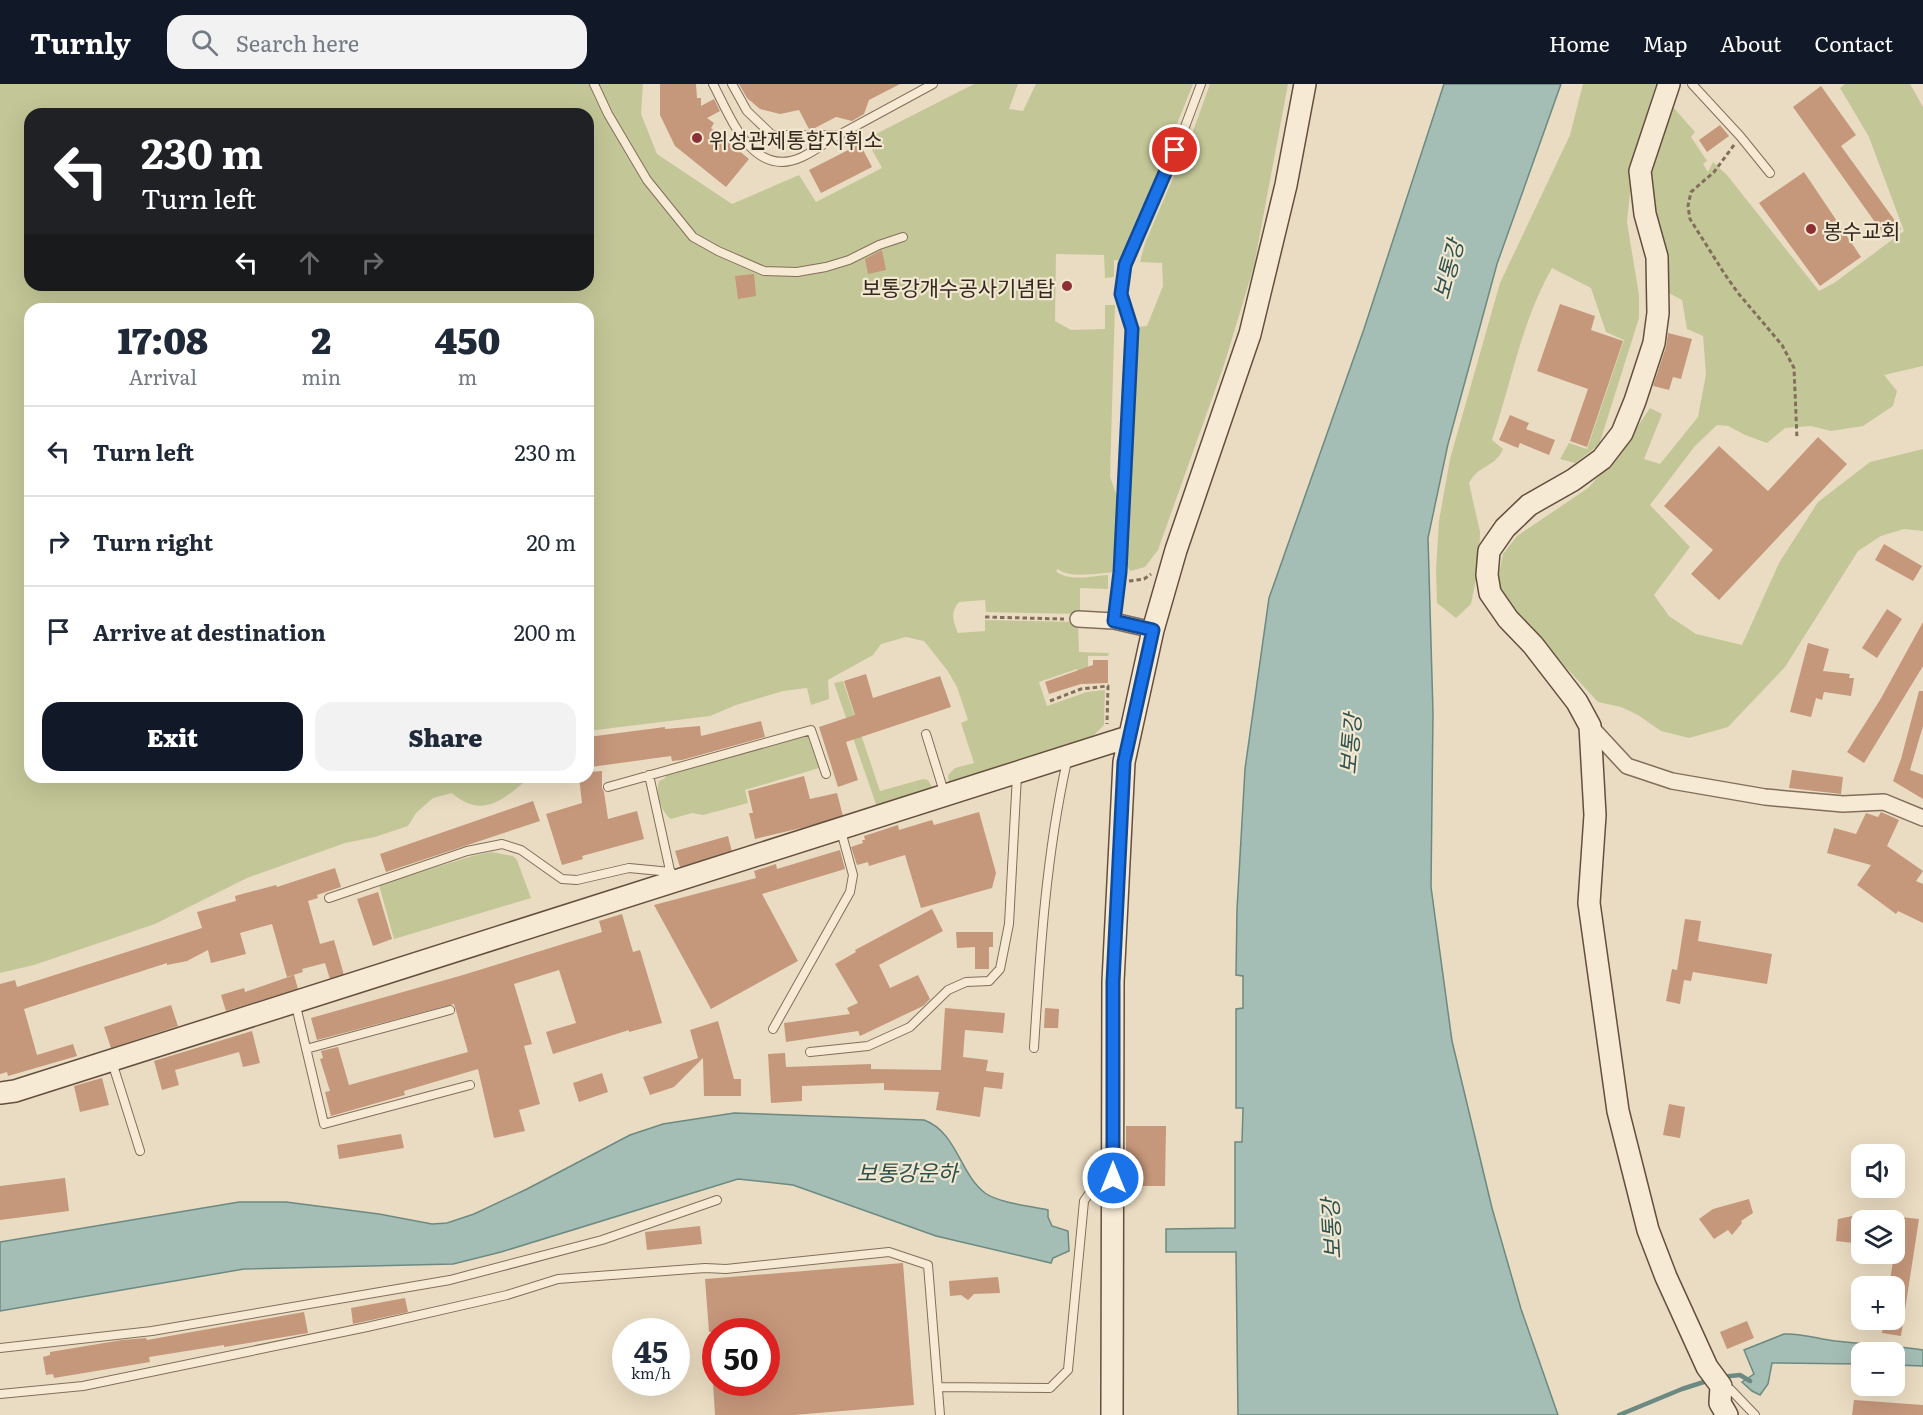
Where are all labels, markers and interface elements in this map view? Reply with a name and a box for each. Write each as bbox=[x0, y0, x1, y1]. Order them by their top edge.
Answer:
search box bbox=[167, 15, 587, 69]
text: Turnly bbox=[30, 21, 131, 63]
icon: search bbox=[188, 26, 221, 59]
text: Search here bbox=[236, 26, 359, 59]
text: Home bbox=[1549, 27, 1610, 58]
text: Map bbox=[1643, 27, 1687, 58]
text: About bbox=[1720, 27, 1782, 58]
text: Contact bbox=[1815, 27, 1893, 58]
text: 230 m bbox=[141, 120, 263, 182]
place label: 위성관제통합지휘소 bbox=[709, 123, 883, 154]
pin bbox=[1149, 124, 1200, 175]
marker: 위성관제통합지휘소 bbox=[690, 131, 704, 145]
icon: left bbox=[42, 132, 120, 210]
icon: arrive bbox=[1158, 133, 1191, 166]
text: Turn left bbox=[141, 177, 256, 217]
place label: 봉수교회 bbox=[1823, 214, 1900, 245]
marker: 봉수교회 bbox=[1804, 222, 1818, 236]
water label: 보통강 bbox=[1423, 233, 1472, 303]
icon: left bbox=[230, 246, 263, 279]
icon: ahead bbox=[293, 246, 326, 279]
icon: right bbox=[356, 246, 389, 279]
place label: 보통강개수공사기념탑 bbox=[862, 271, 1055, 302]
marker: 보통강개수공사기념탑 bbox=[1060, 279, 1074, 293]
text: 17:08 bbox=[117, 312, 208, 365]
text: 2 bbox=[311, 312, 331, 365]
text: 450 bbox=[434, 312, 501, 365]
text: Arrival bbox=[129, 361, 197, 391]
text: min bbox=[302, 361, 341, 391]
text: m bbox=[458, 361, 477, 391]
icon: left bbox=[42, 435, 75, 468]
text: Turn left bbox=[93, 435, 194, 468]
text: 230 m bbox=[514, 435, 576, 468]
icon: right bbox=[42, 525, 75, 558]
text: Turn right bbox=[93, 525, 213, 558]
text: 20 m bbox=[526, 525, 576, 558]
icon: arrive bbox=[42, 615, 75, 648]
text: Arrive at destination bbox=[93, 615, 326, 648]
text: 200 m bbox=[514, 615, 576, 648]
button: Exit bbox=[42, 702, 303, 771]
button: Share bbox=[315, 702, 576, 771]
water label: 보통강 bbox=[1330, 710, 1368, 776]
map controls bbox=[1851, 1144, 1905, 1396]
button: sound bbox=[1851, 1144, 1905, 1198]
position arrow bbox=[1081, 1146, 1145, 1210]
water label: 보통강운하 bbox=[856, 1155, 960, 1188]
water label: 보통강 bbox=[1312, 1195, 1348, 1260]
button: layers bbox=[1851, 1210, 1905, 1264]
button: + bbox=[1851, 1276, 1905, 1330]
speed limit sign: 50 bbox=[702, 1318, 780, 1396]
text: 45 bbox=[634, 1328, 668, 1372]
button: − bbox=[1851, 1342, 1905, 1396]
text: km/h bbox=[631, 1361, 671, 1384]

